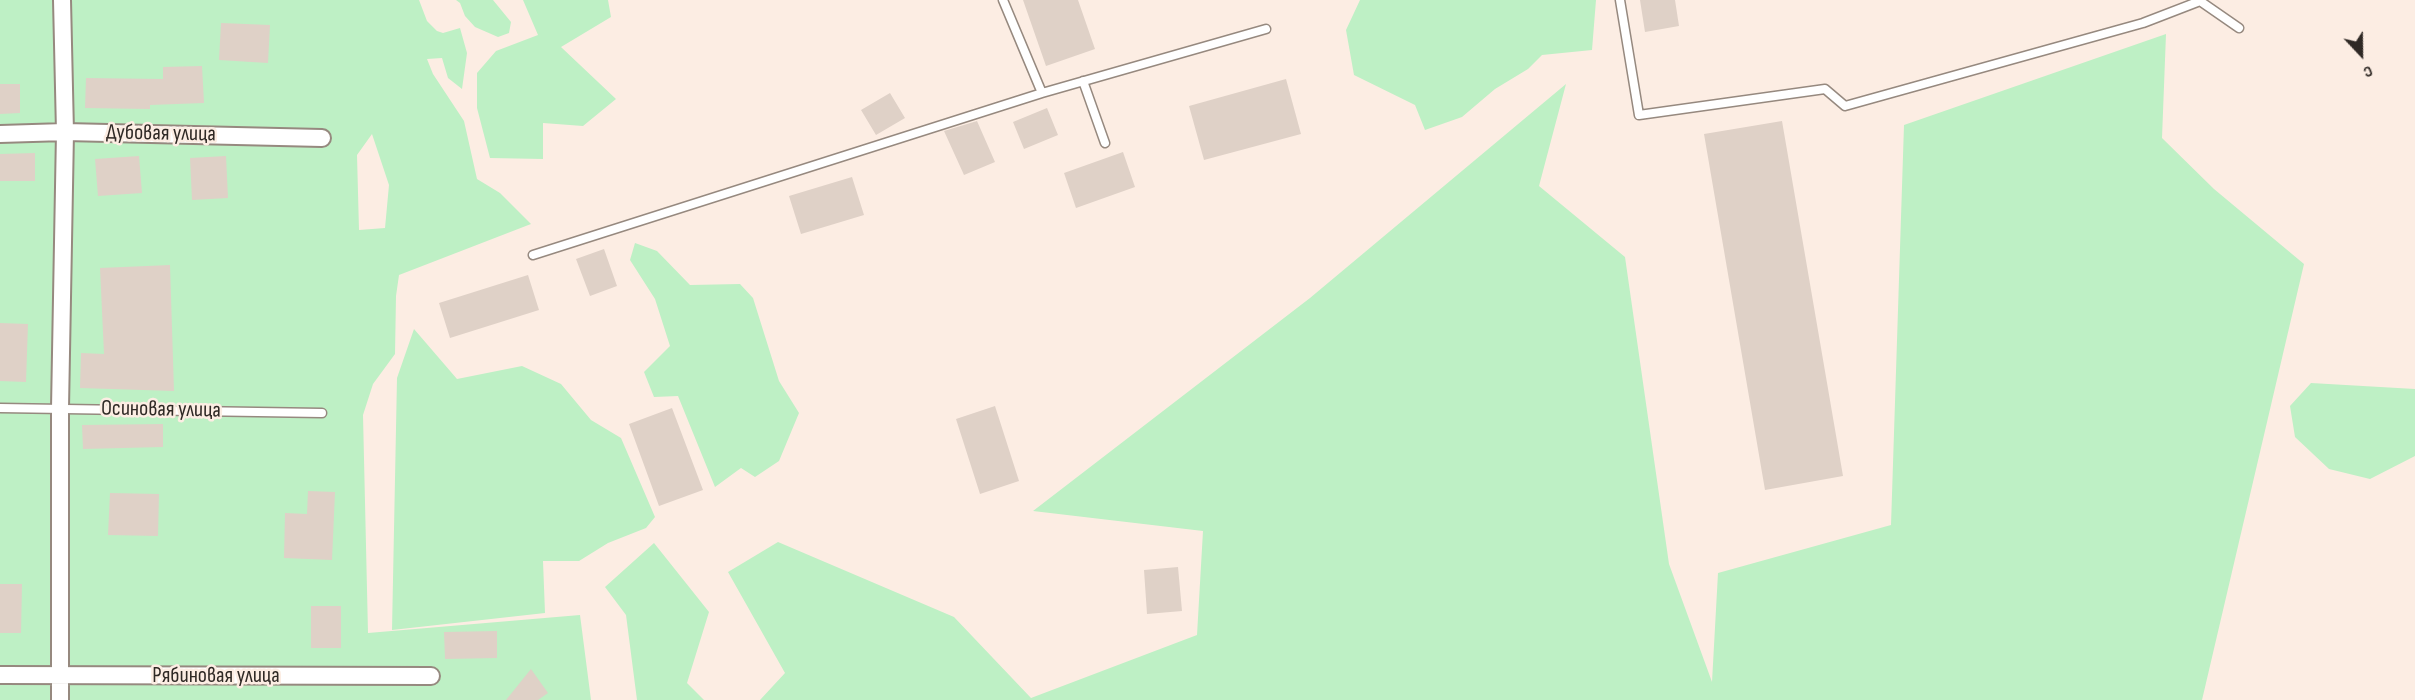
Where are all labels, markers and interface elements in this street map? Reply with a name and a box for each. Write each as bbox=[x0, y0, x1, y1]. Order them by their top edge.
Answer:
north arrow bbox=[2331, 24, 2391, 84]
text: С bbox=[2361, 61, 2375, 82]
street label: Дубовая улица bbox=[106, 120, 216, 148]
street label: Осиновая улица bbox=[101, 396, 221, 424]
street label: Рябиновая улица bbox=[152, 663, 280, 689]

